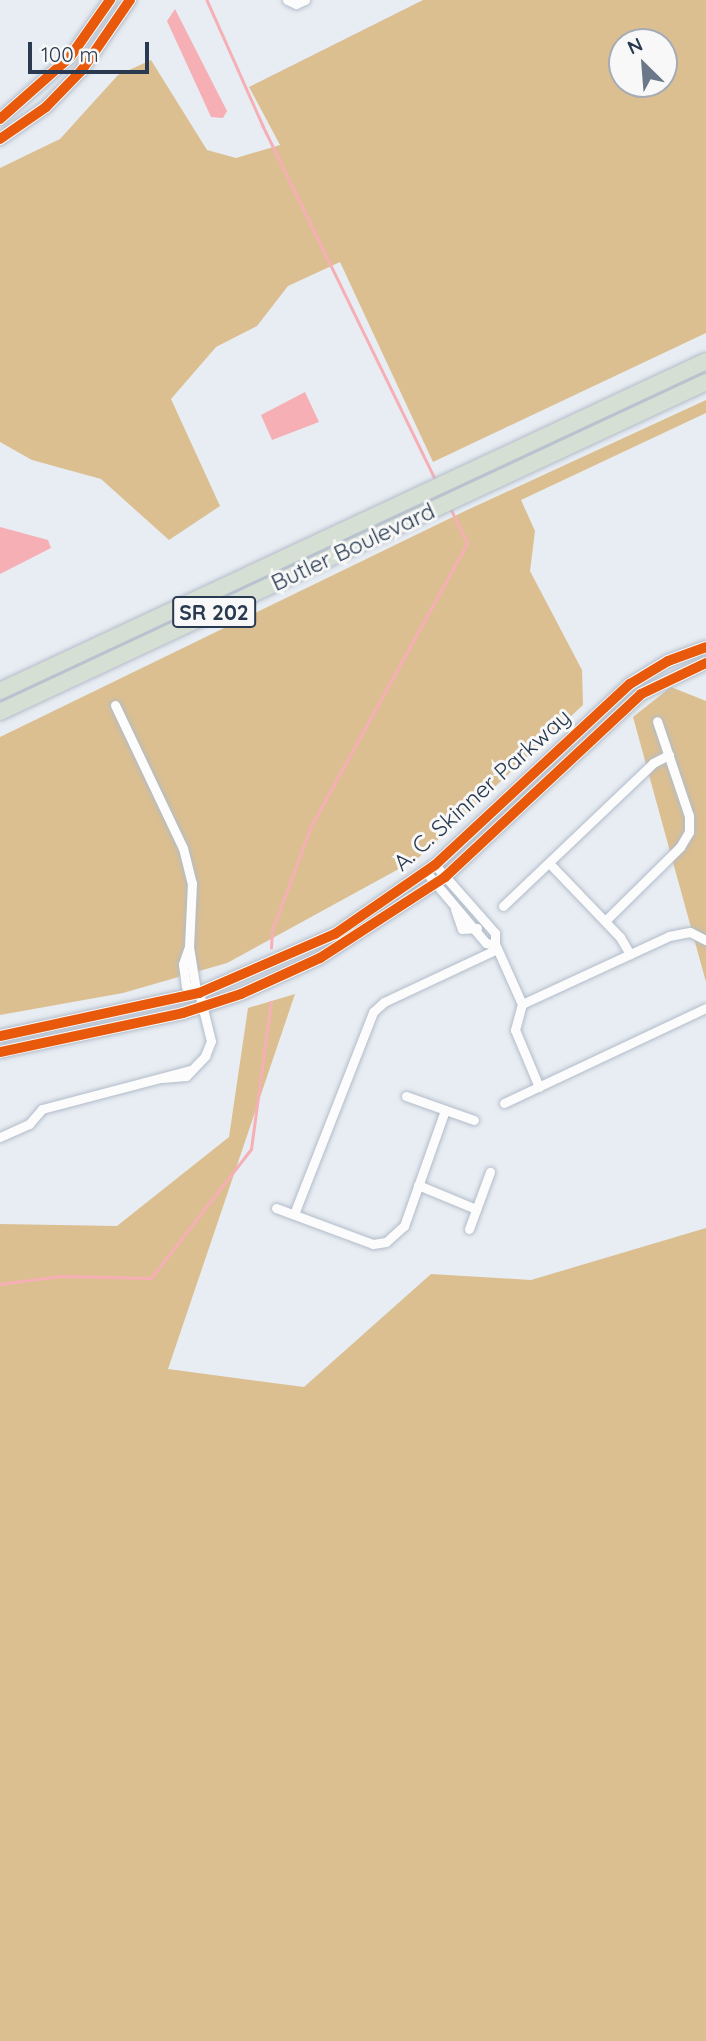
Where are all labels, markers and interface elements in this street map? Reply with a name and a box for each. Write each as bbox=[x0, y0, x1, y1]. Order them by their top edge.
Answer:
scale bar bbox=[32, 28, 152, 72]
north arrow bbox=[608, 28, 678, 98]
text: N bbox=[624, 32, 646, 60]
text: 100 m bbox=[41, 41, 99, 67]
street label: Butler Boulevard bbox=[267, 497, 439, 597]
road number: SR 202 bbox=[172, 594, 256, 630]
street label: A. C. Skinner Parkway bbox=[388, 703, 576, 877]

